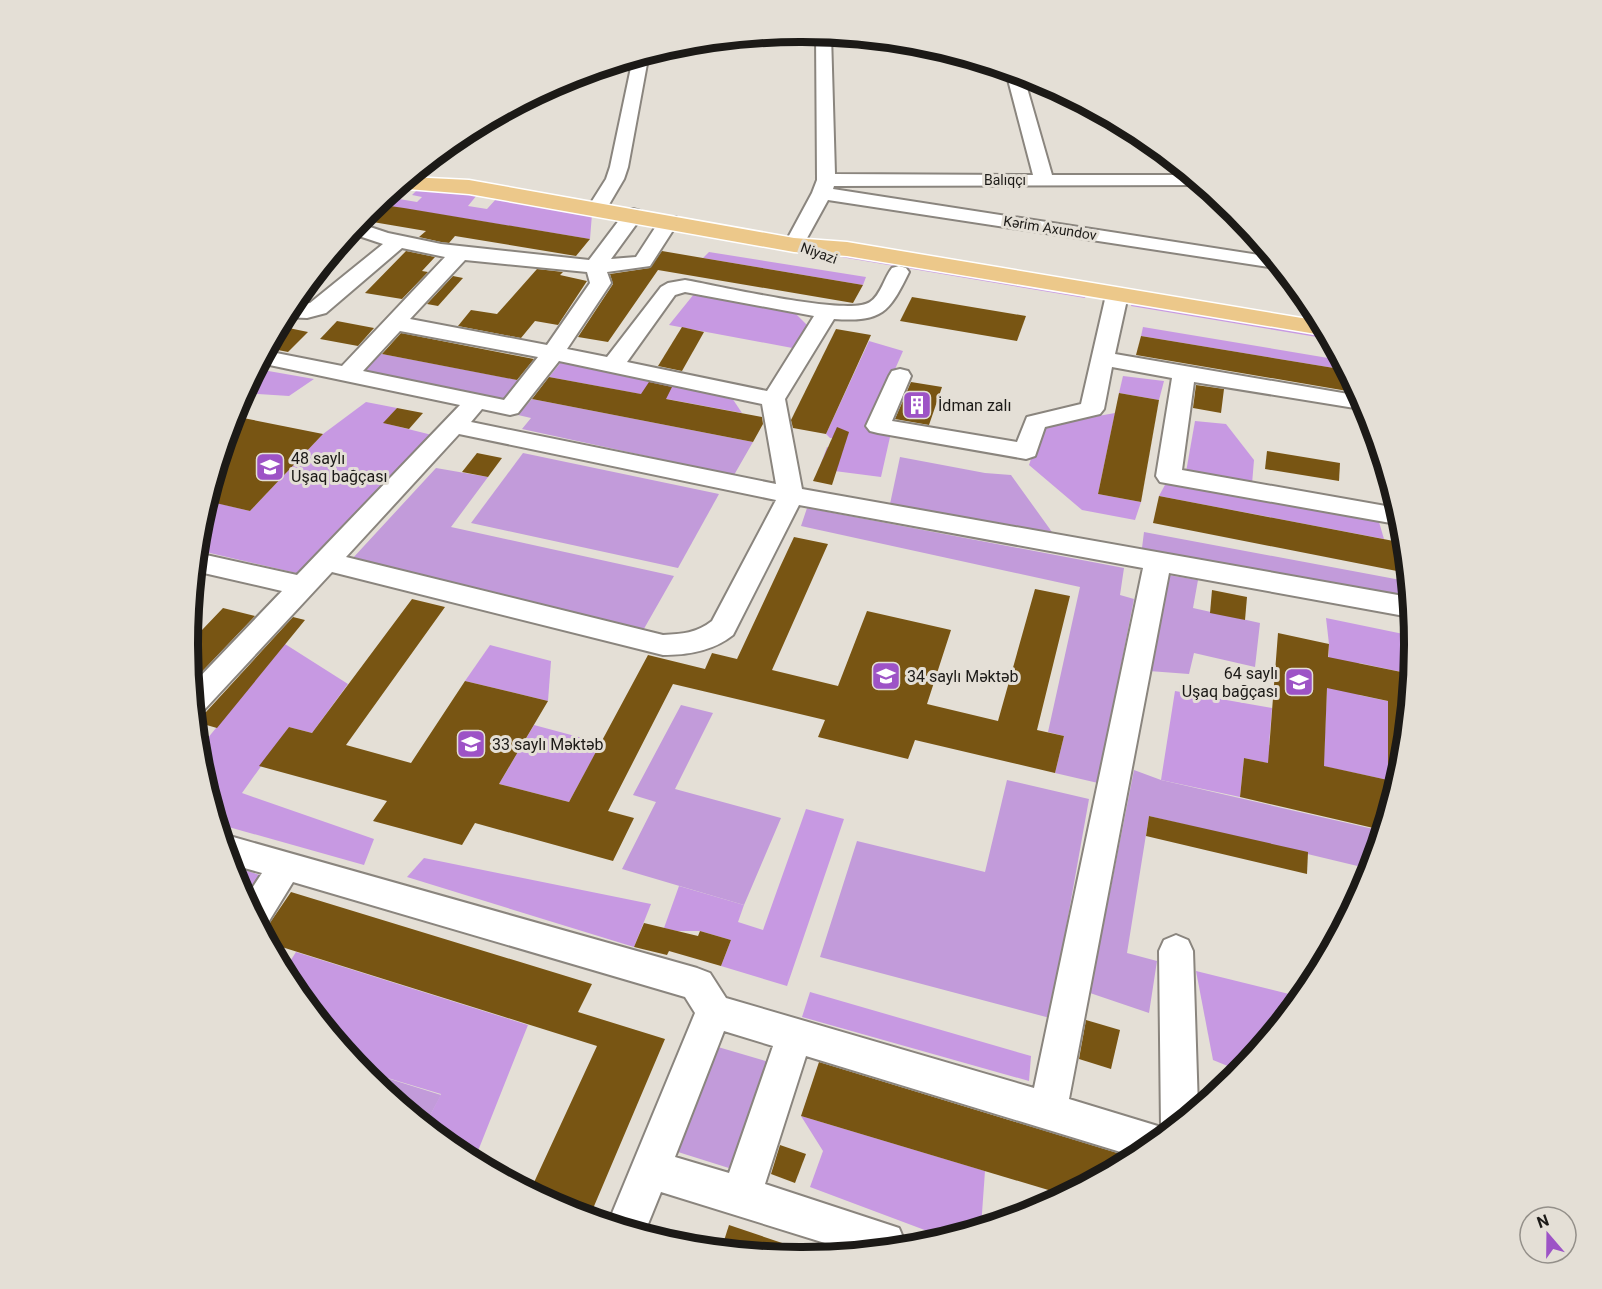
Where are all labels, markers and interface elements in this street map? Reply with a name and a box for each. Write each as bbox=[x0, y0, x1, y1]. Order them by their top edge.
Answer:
street label: Balıqçı bbox=[984, 172, 1026, 188]
street label: Kərim Axundov bbox=[1002, 213, 1098, 243]
street label: Niyazi bbox=[798, 239, 840, 267]
building icon: İdman zalı bbox=[901, 389, 933, 421]
place label: İdman zalı bbox=[938, 396, 1011, 415]
place label: 48 saylı Uşaq bağçası bbox=[291, 449, 387, 486]
school or university icon: 48 saylı Uşaq bağçası bbox=[254, 451, 286, 483]
school or university icon: 34 saylı Məktəb bbox=[870, 660, 902, 692]
place label: 64 saylı Uşaq bağçası bbox=[1182, 664, 1278, 701]
school or university icon: 64 saylı Uşaq bağçası bbox=[1283, 666, 1315, 698]
place label: 34 saylı Məktəb bbox=[907, 667, 1018, 686]
school or university icon: 33 saylı Məktəb bbox=[455, 728, 487, 760]
place label: 33 saylı Məktəb bbox=[492, 735, 603, 754]
north arrow bbox=[1518, 1205, 1578, 1265]
text: N bbox=[1534, 1211, 1552, 1232]

